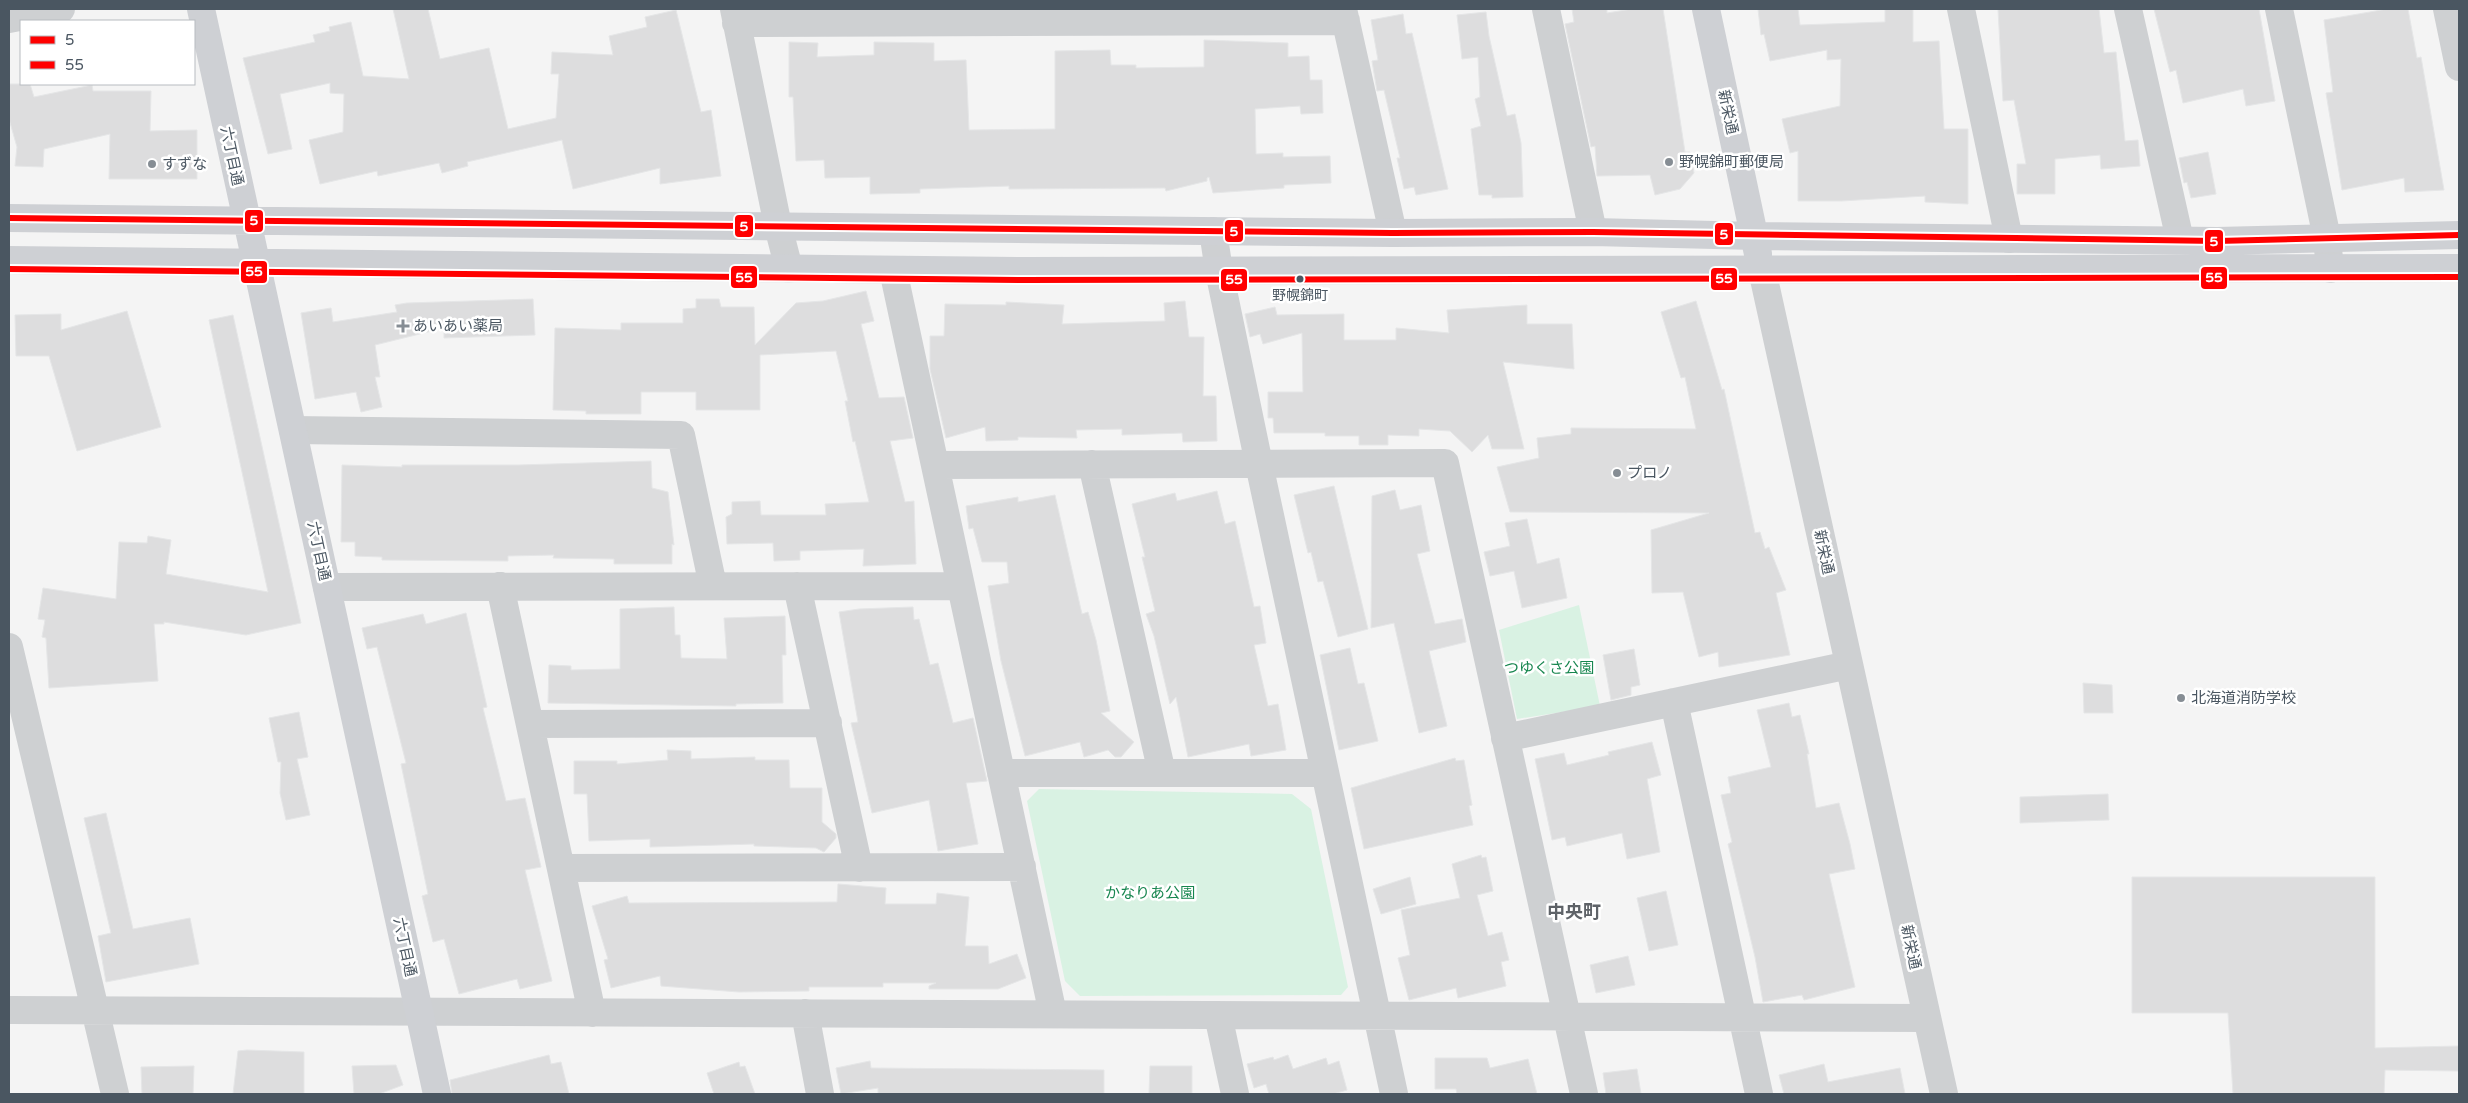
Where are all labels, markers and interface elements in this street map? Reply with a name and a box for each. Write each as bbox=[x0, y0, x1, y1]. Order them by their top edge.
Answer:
legend bbox=[20, 20, 195, 85]
text: 5 bbox=[65, 31, 74, 49]
text: 55 bbox=[65, 56, 84, 74]
street label: 新栄通 bbox=[1715, 88, 1741, 136]
street label: 六丁目通 bbox=[217, 125, 247, 187]
place label: 野幌錦町郵便局 bbox=[1679, 153, 1784, 171]
place label: すずな bbox=[162, 155, 207, 173]
marker: 野幌錦町郵便局 bbox=[1663, 156, 1675, 168]
marker: すずな bbox=[146, 158, 158, 170]
line badge: 5 bbox=[244, 209, 264, 233]
text: 5 bbox=[250, 212, 259, 229]
line badge: 5 bbox=[734, 214, 754, 238]
text: 5 bbox=[740, 218, 749, 235]
line badge: 5 bbox=[1224, 219, 1244, 243]
line badge: 5 bbox=[1714, 222, 1734, 246]
text: 5 bbox=[1230, 223, 1239, 240]
text: 5 bbox=[1720, 226, 1729, 243]
line badge: 5 bbox=[2204, 229, 2224, 253]
text: 5 bbox=[2210, 233, 2219, 250]
line badge: 55 bbox=[240, 260, 268, 284]
text: 55 bbox=[245, 263, 263, 280]
line badge: 55 bbox=[730, 265, 758, 289]
line badge: 55 bbox=[2200, 266, 2228, 290]
line badge: 55 bbox=[1710, 267, 1738, 291]
line badge: 55 bbox=[1220, 268, 1248, 292]
text: 55 bbox=[735, 269, 753, 286]
text: 55 bbox=[2205, 269, 2223, 286]
text: 55 bbox=[1715, 270, 1733, 287]
text: 55 bbox=[1225, 271, 1243, 288]
marker: 野幌錦町 bbox=[1295, 274, 1305, 284]
place label: 野幌錦町 bbox=[1272, 287, 1328, 304]
place label: あいあい薬局 bbox=[413, 317, 503, 335]
marker: あいあい薬局 bbox=[397, 320, 409, 332]
place label: プロノ bbox=[1627, 464, 1672, 482]
marker: プロノ bbox=[1611, 467, 1623, 479]
street label: 六丁目通 bbox=[304, 520, 334, 582]
street label: 新栄通 bbox=[1811, 528, 1837, 576]
park label: つゆくさ公園 bbox=[1504, 659, 1594, 677]
place label: 北海道消防学校 bbox=[2191, 689, 2296, 707]
marker: 北海道消防学校 bbox=[2175, 692, 2187, 704]
park label: かなりあ公園 bbox=[1105, 884, 1195, 902]
district label: 中央町 bbox=[1547, 901, 1601, 923]
street label: 六丁目通 bbox=[390, 916, 420, 978]
street label: 新栄通 bbox=[1898, 923, 1924, 971]

